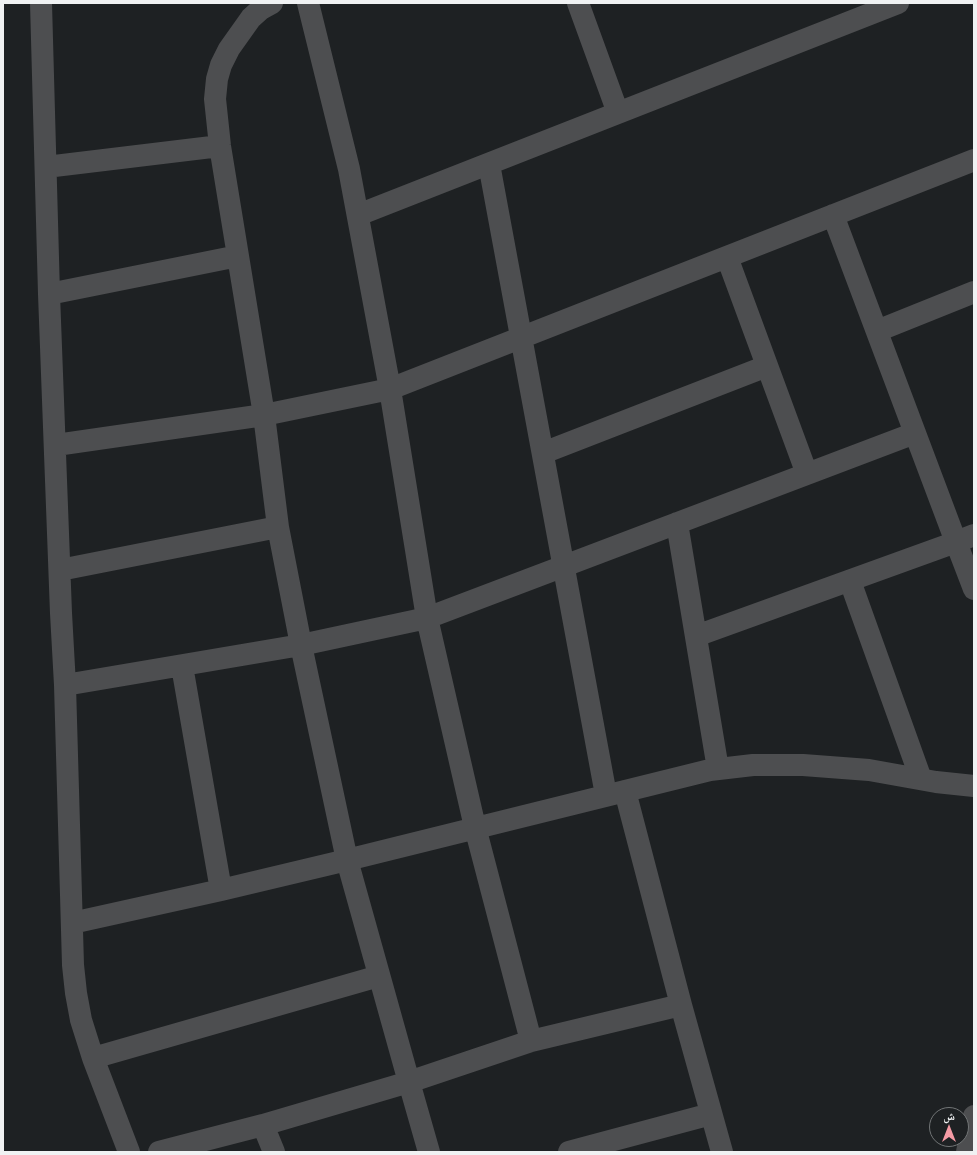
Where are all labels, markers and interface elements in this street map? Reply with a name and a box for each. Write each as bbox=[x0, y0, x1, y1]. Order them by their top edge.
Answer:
north arrow bbox=[929, 1107, 969, 1147]
text: ش bbox=[943, 1109, 955, 1122]

